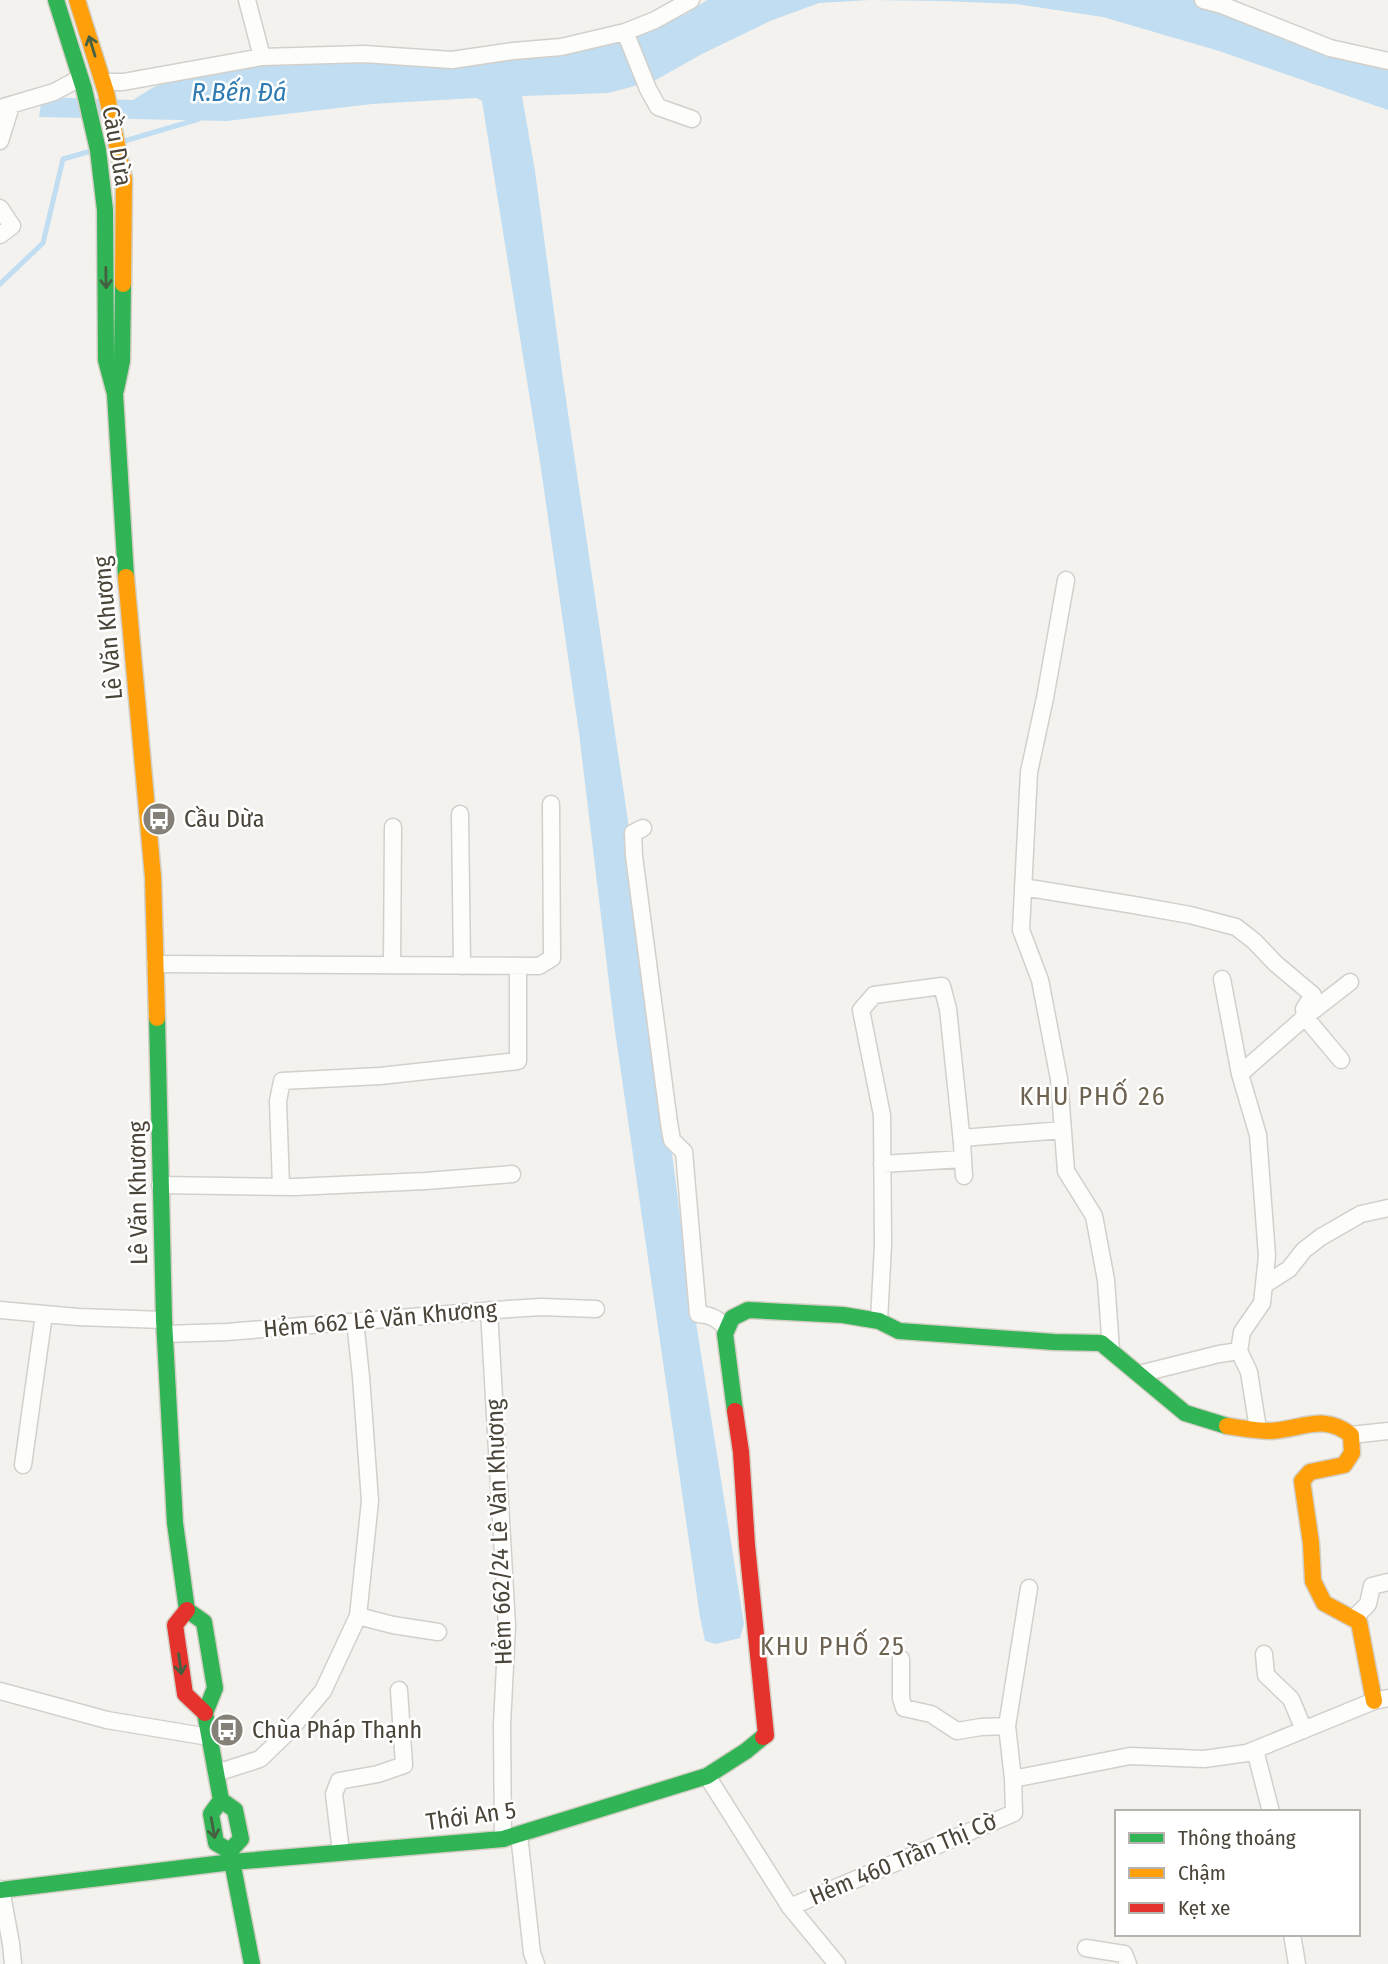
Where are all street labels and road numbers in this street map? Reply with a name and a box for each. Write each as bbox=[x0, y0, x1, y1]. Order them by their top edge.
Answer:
street label: Cầu Dừa bbox=[96, 104, 138, 188]
street label: Lê Văn Khương bbox=[88, 554, 128, 701]
street label: Lê Văn Khương bbox=[123, 1120, 153, 1265]
street label: Hẻm 662 Lê Văn Khương bbox=[262, 1295, 499, 1343]
street label: Hẻm 662/24 Lê Văn Khương bbox=[480, 1398, 518, 1666]
street label: Thới An 5 bbox=[424, 1796, 518, 1836]
street label: Hẻm 460 Trần Thị Cờ bbox=[805, 1807, 1001, 1911]

